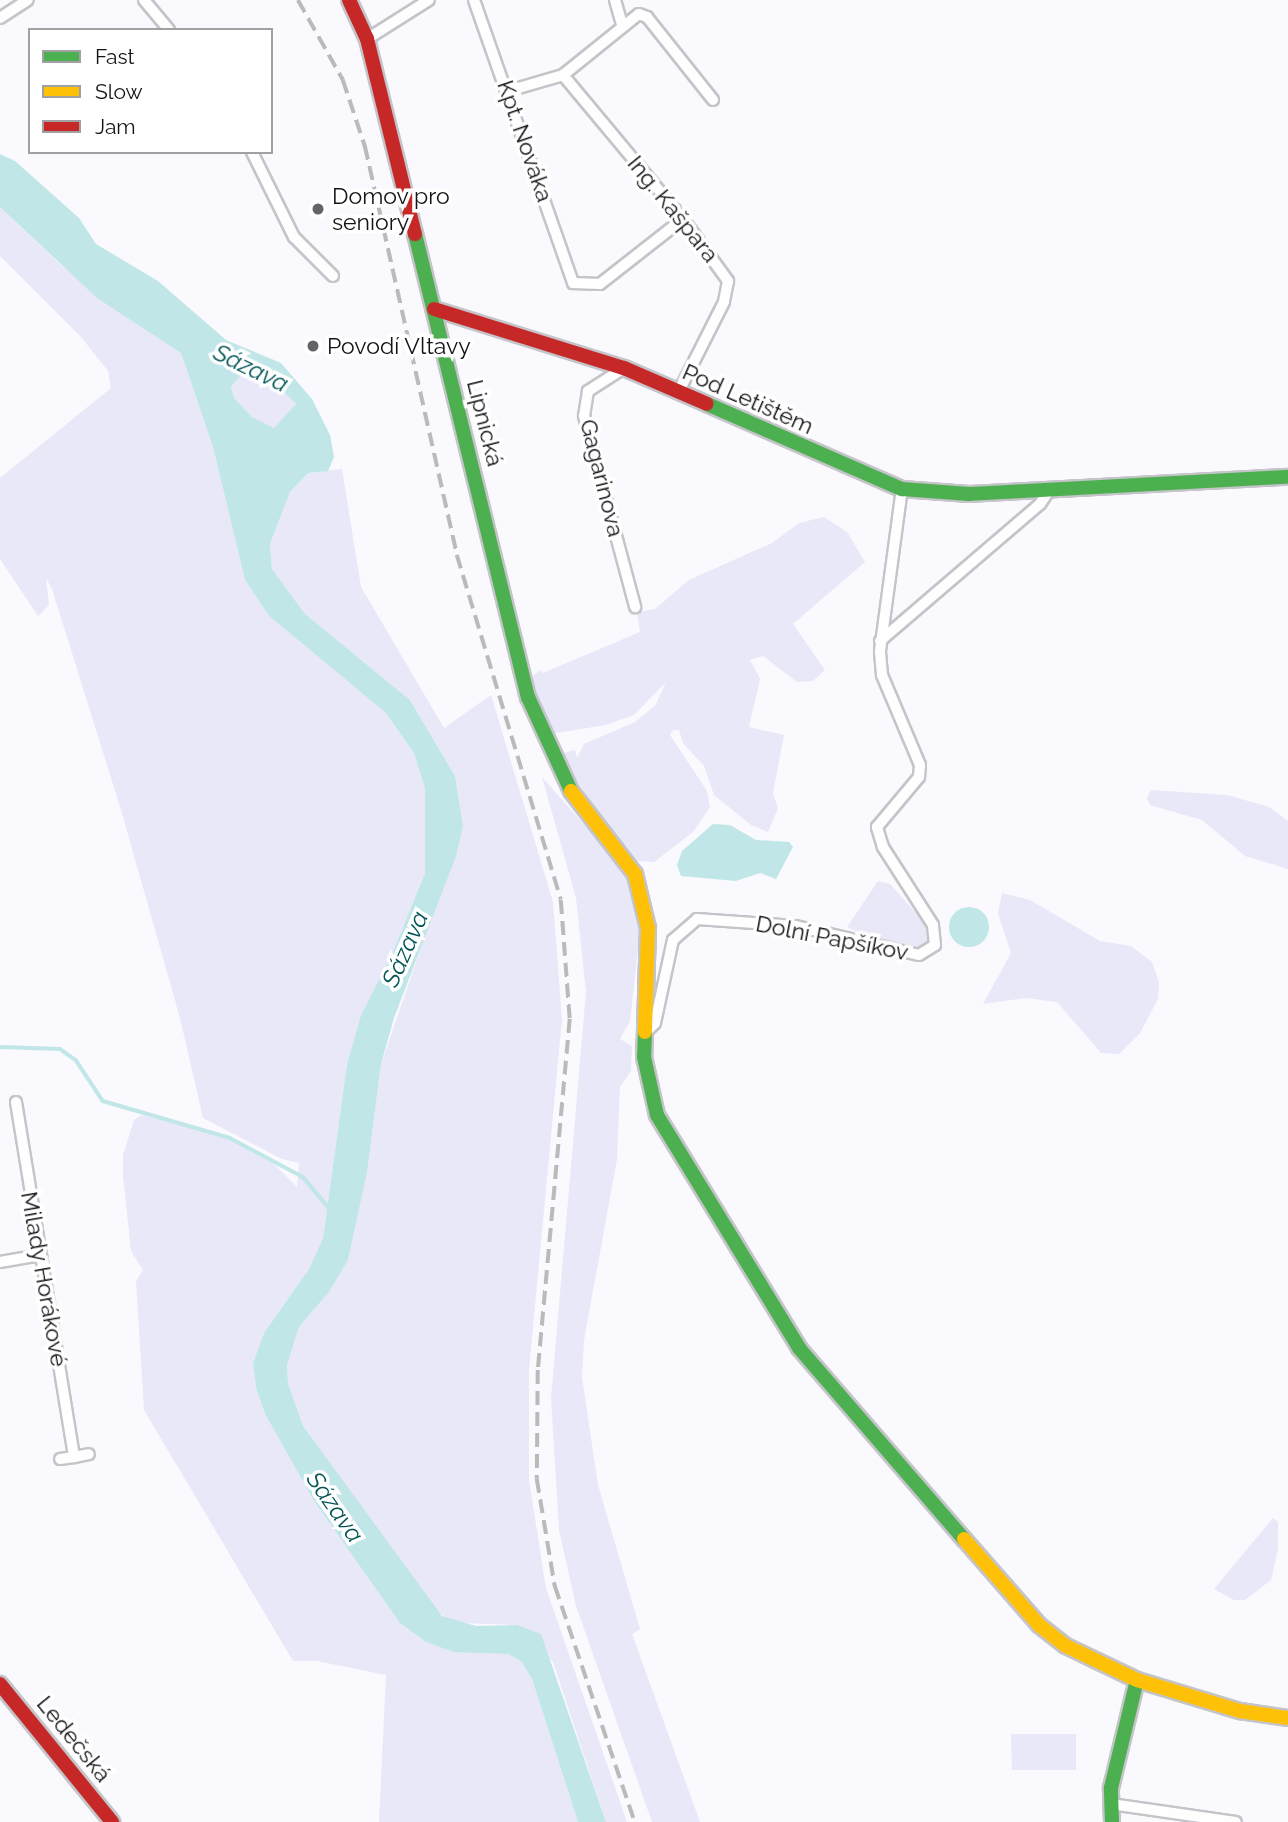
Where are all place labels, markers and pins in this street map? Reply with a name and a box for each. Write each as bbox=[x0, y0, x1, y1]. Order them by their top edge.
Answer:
place label: Domov pro seniory bbox=[332, 182, 450, 236]
marker: Domov pro seniory bbox=[310, 201, 326, 217]
place label: Povodí Vltavy bbox=[327, 332, 472, 360]
marker: Povodí Vltavy bbox=[305, 338, 321, 354]

